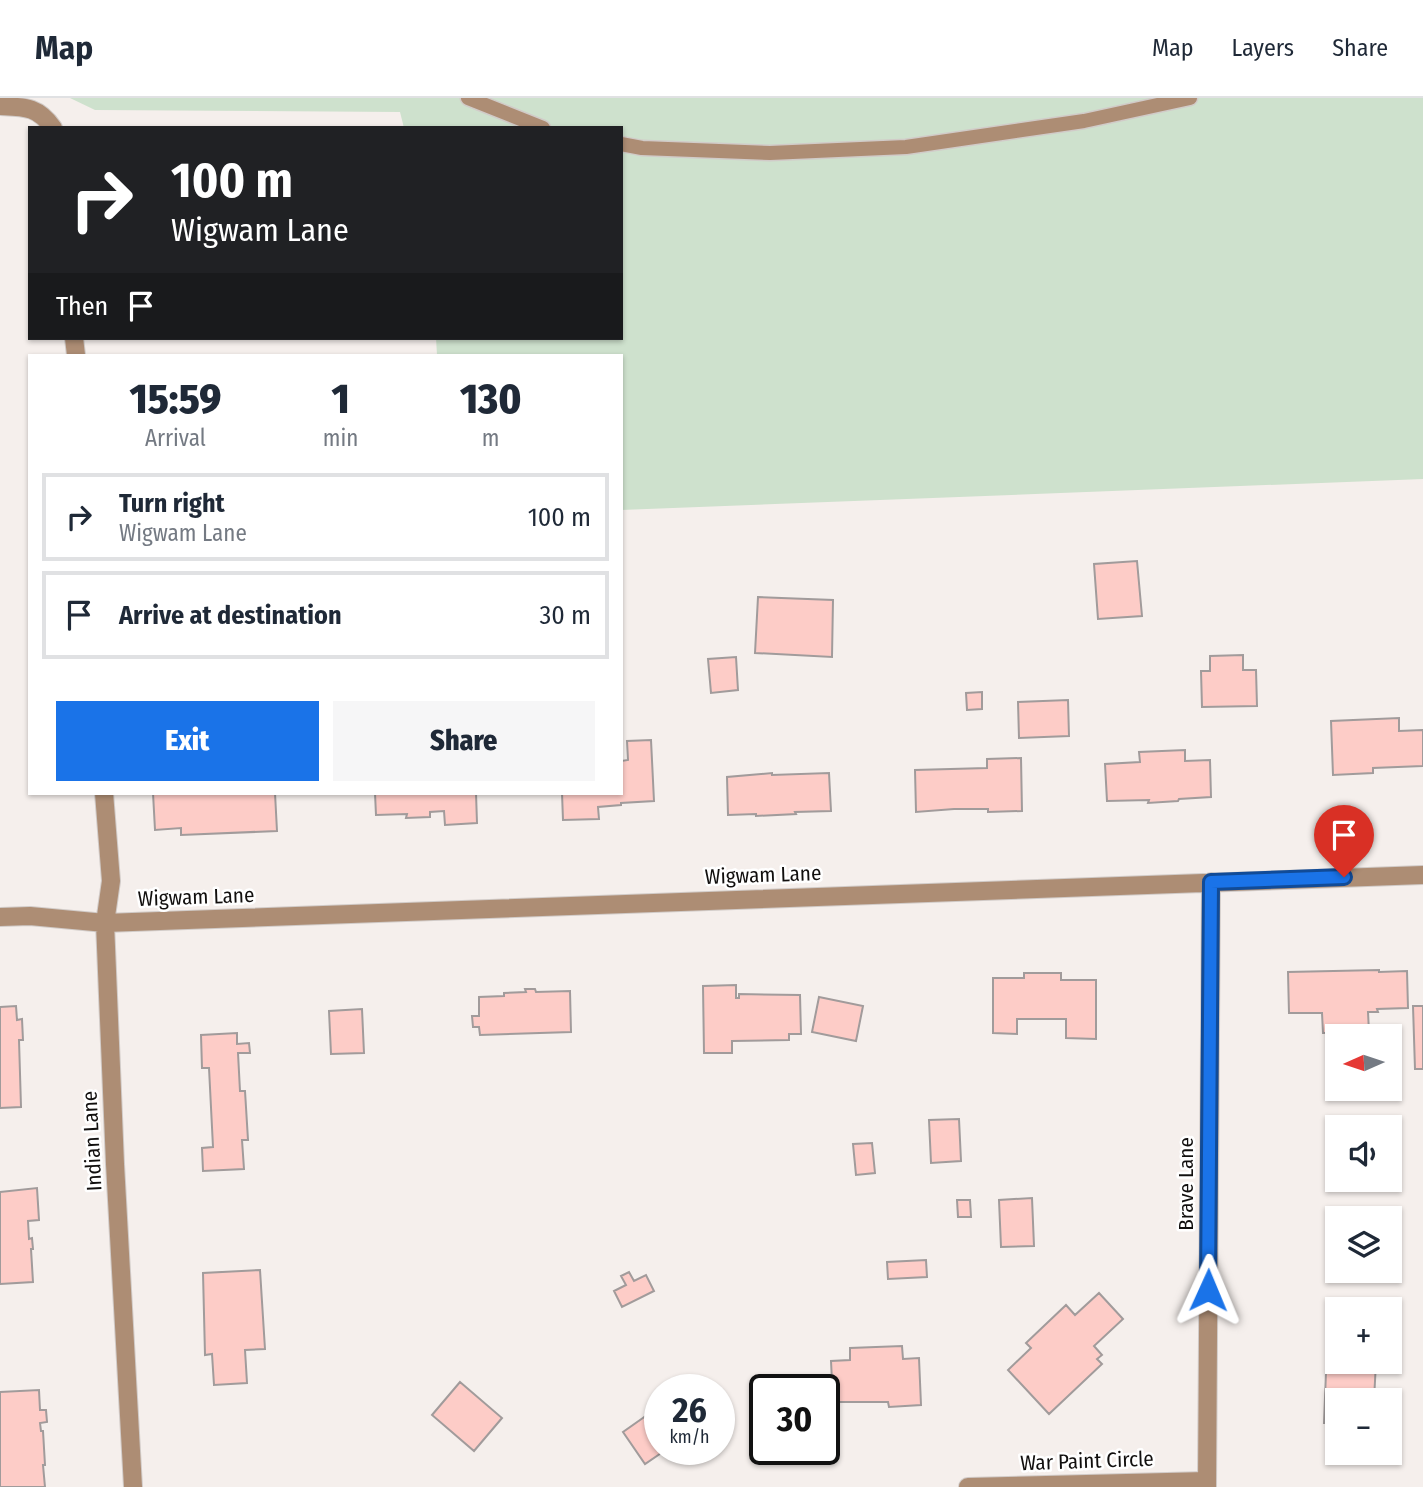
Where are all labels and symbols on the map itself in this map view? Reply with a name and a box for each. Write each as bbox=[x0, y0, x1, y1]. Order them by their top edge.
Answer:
pin bbox=[1314, 805, 1374, 877]
street label: Wigwam Lane bbox=[704, 860, 822, 890]
street label: Wigwam Lane bbox=[137, 882, 255, 912]
north arrow bbox=[1325, 1024, 1402, 1101]
street label: Indian Lane bbox=[76, 1090, 108, 1192]
street label: Brave Lane bbox=[1173, 1137, 1199, 1231]
position arrow bbox=[1171, 1253, 1245, 1327]
speed limit sign: 30 bbox=[749, 1374, 840, 1465]
street label: War Paint Circle bbox=[1020, 1446, 1154, 1476]

